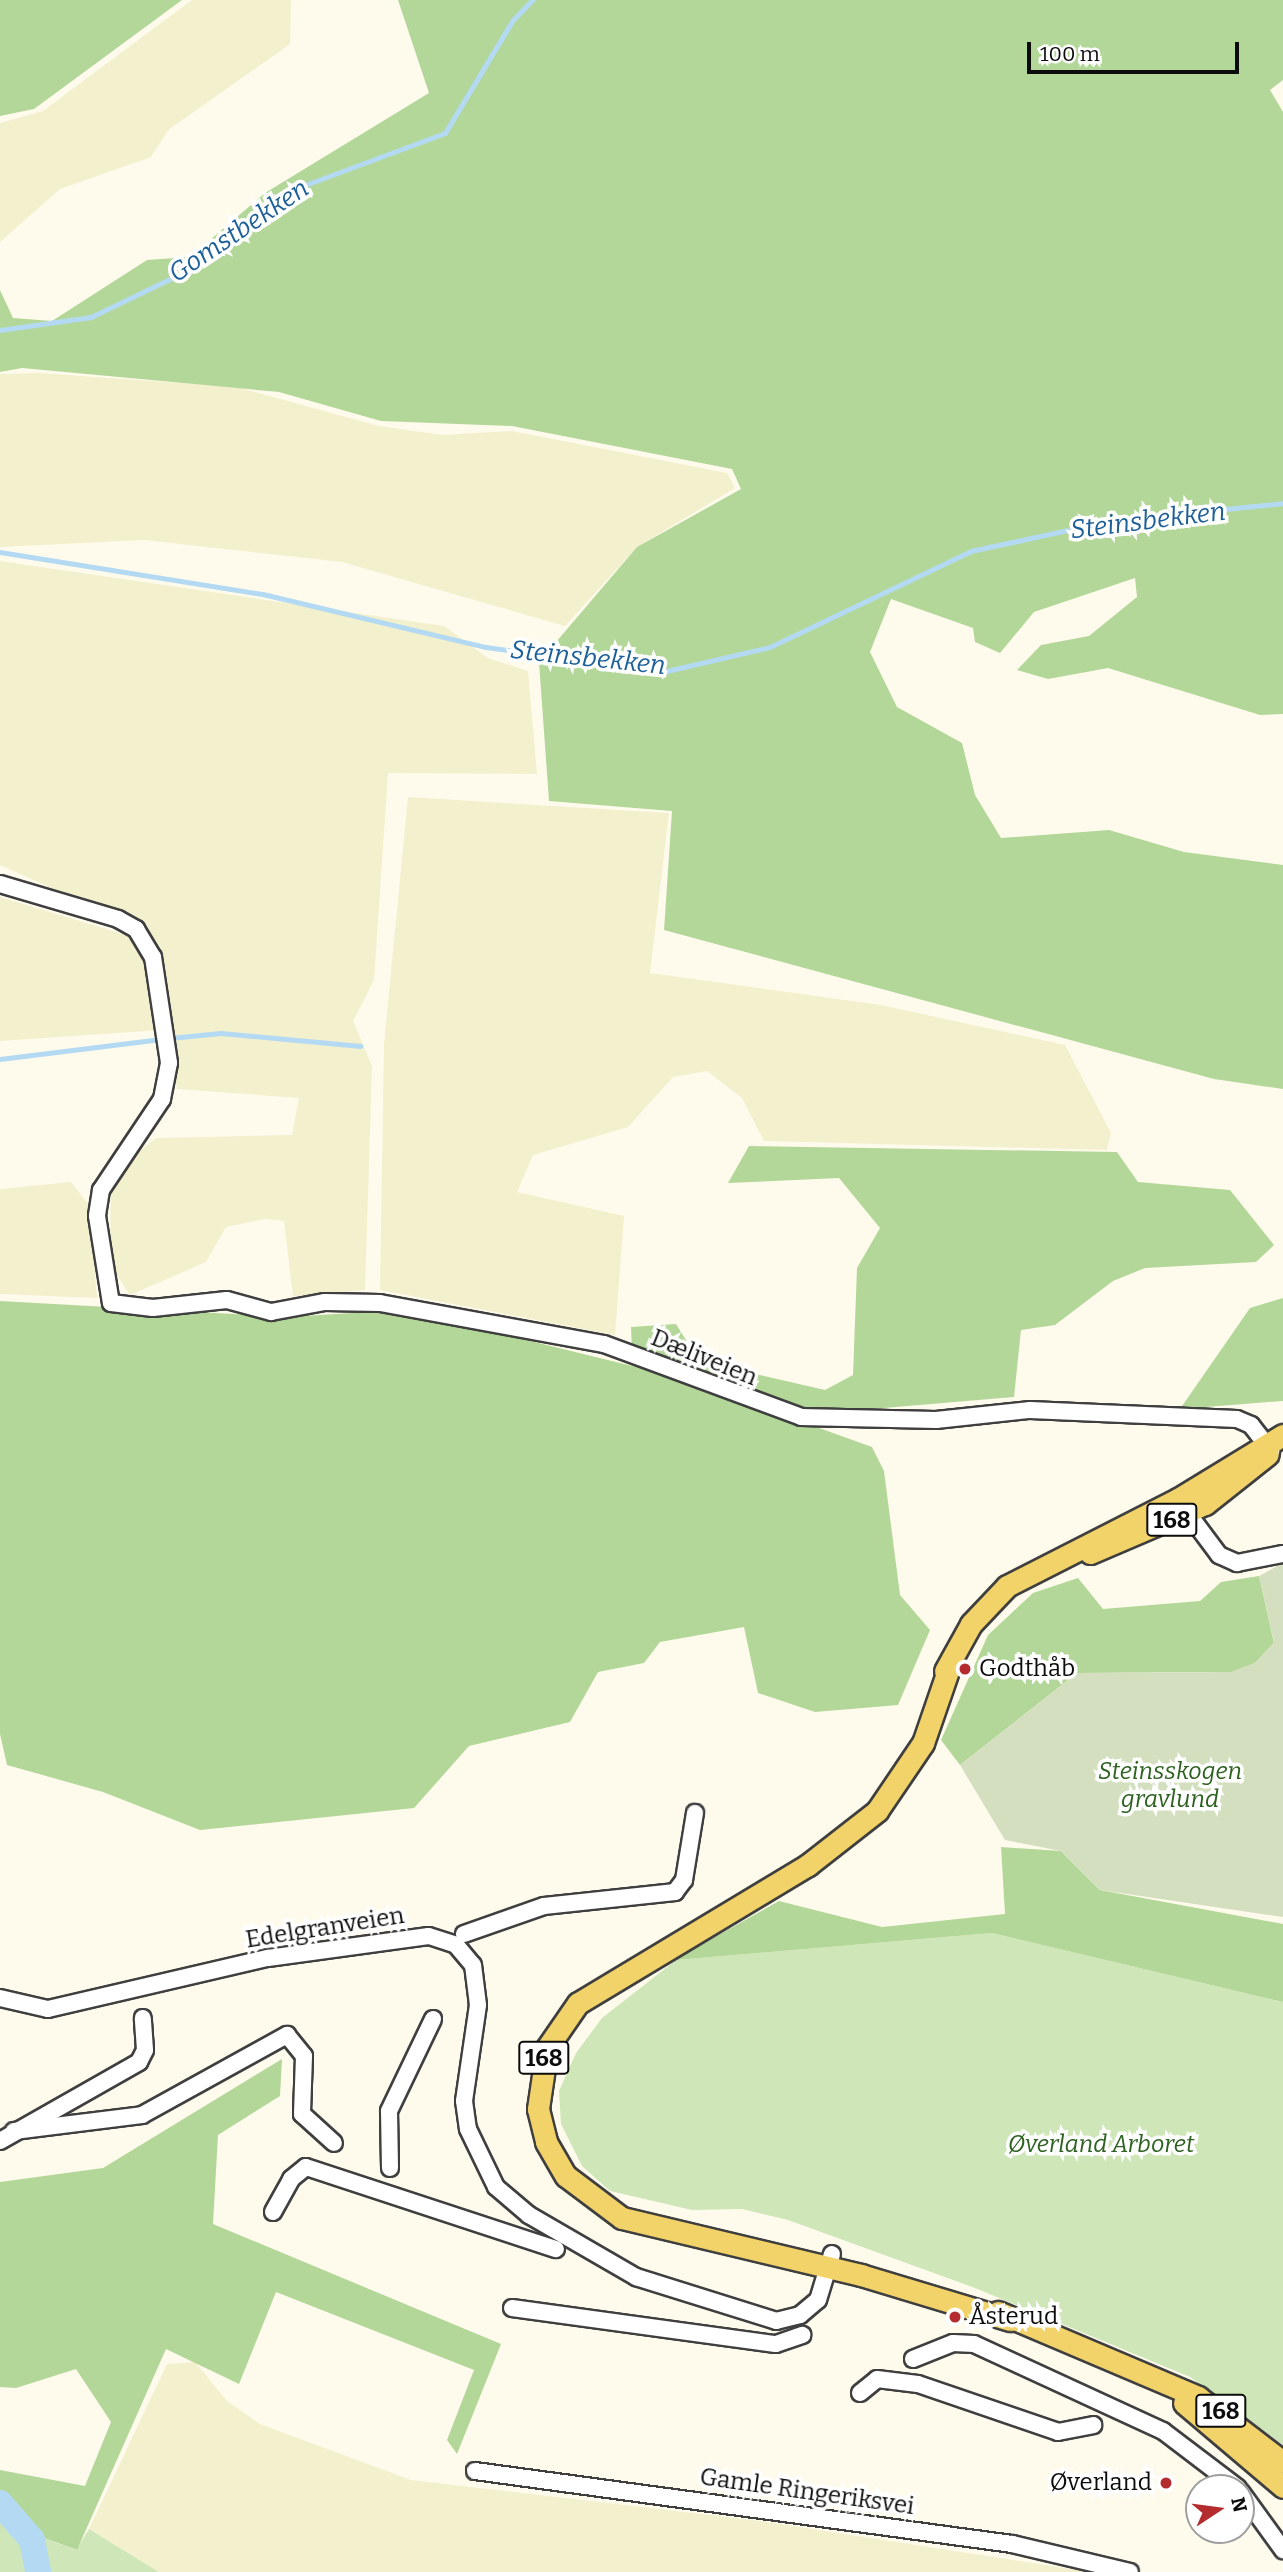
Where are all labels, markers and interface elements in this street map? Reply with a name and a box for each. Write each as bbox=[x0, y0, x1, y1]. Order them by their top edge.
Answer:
scale bar bbox=[1031, 28, 1243, 72]
text: 100 m bbox=[1040, 41, 1100, 67]
water label: Gomstbekken bbox=[163, 173, 315, 289]
water label: Steinsbekken bbox=[1069, 496, 1227, 546]
water label: Steinsbekken bbox=[509, 634, 667, 682]
street label: Dæliveien bbox=[647, 1324, 761, 1392]
road number: 168 bbox=[1146, 1500, 1198, 1540]
place label: Godthåb bbox=[979, 1655, 1075, 1683]
marker: Godthåb bbox=[957, 1661, 973, 1677]
park label: Steinsskogen gravlund bbox=[1098, 1758, 1242, 1814]
street label: Edelgranveien bbox=[244, 1901, 406, 1955]
road number: 168 bbox=[518, 2038, 570, 2078]
park label: Øverland Arboret bbox=[1008, 2131, 1194, 2159]
place label: Åsterud bbox=[969, 2303, 1058, 2331]
marker: Åsterud bbox=[947, 2309, 963, 2325]
road number: 168 bbox=[1195, 2392, 1247, 2430]
street label: Gamle Ringeriksvei bbox=[698, 2463, 916, 2521]
place label: Øverland bbox=[1050, 2469, 1152, 2497]
north arrow bbox=[1185, 2474, 1255, 2544]
marker: Øverland bbox=[1158, 2475, 1174, 2491]
text: N bbox=[1226, 2495, 1252, 2514]

